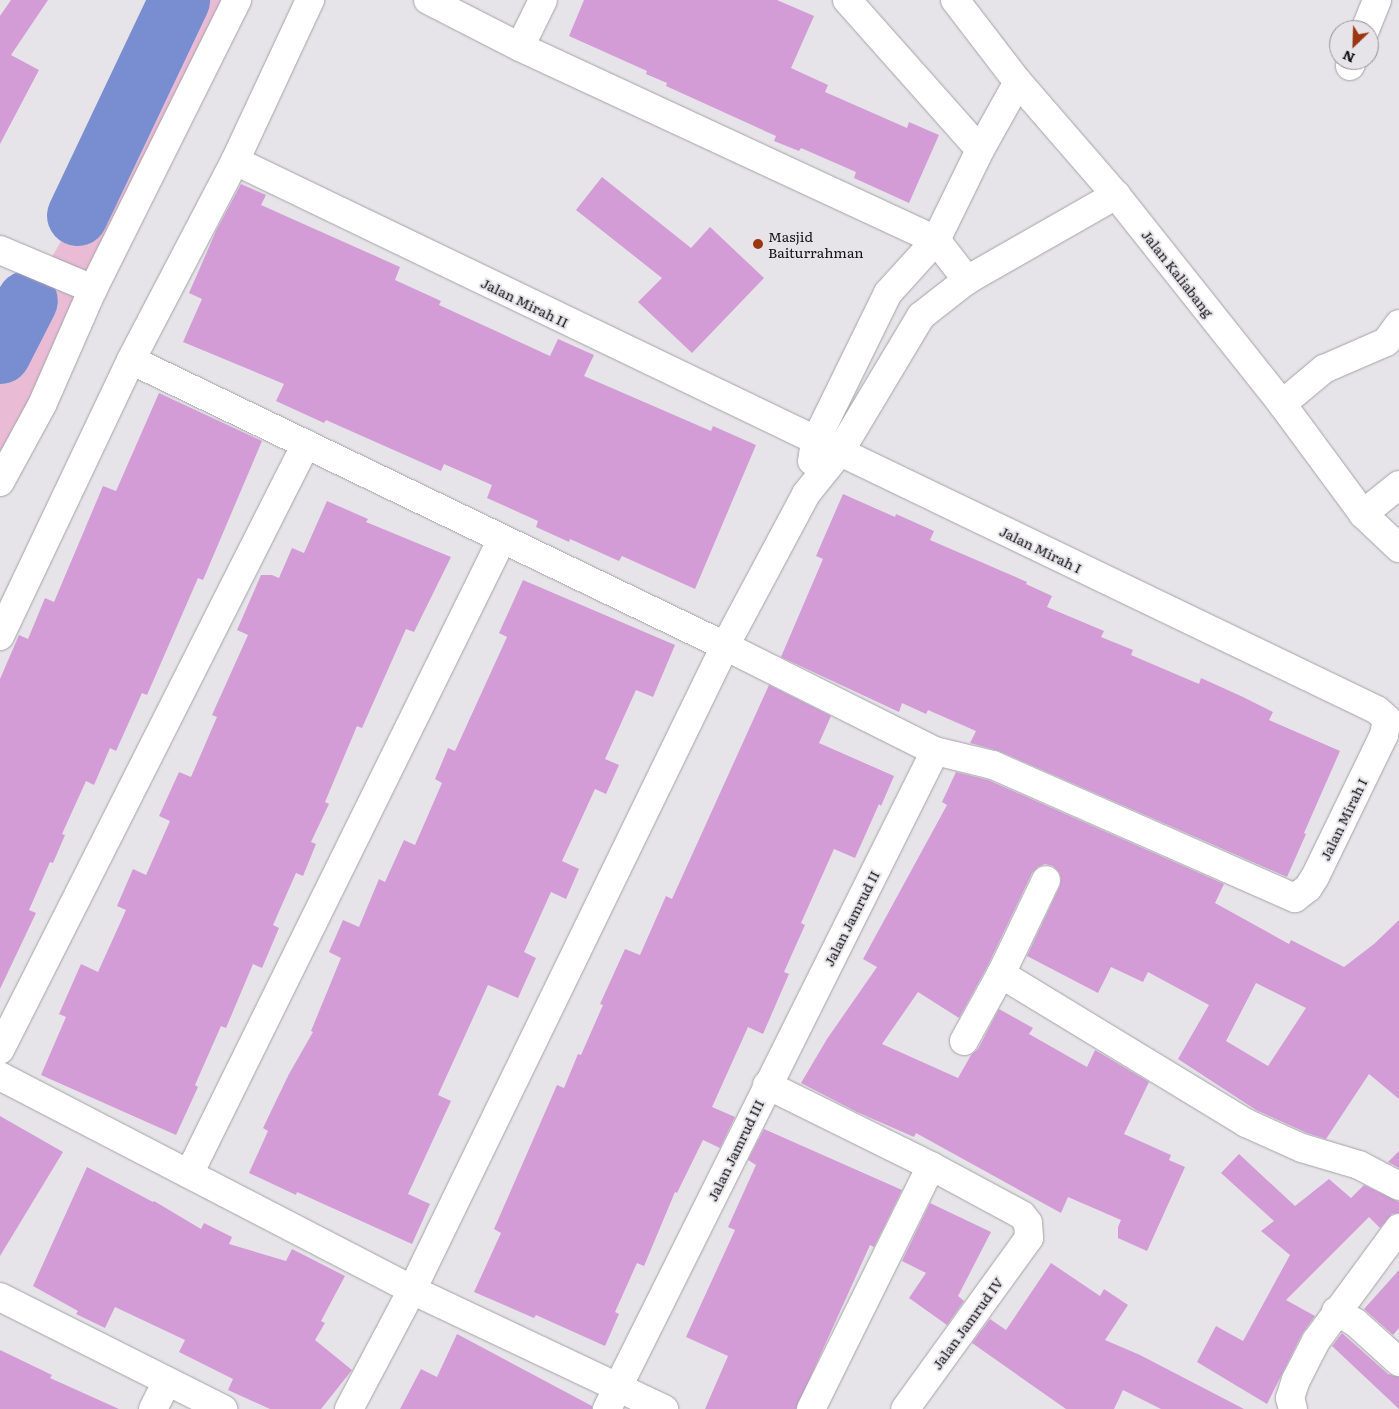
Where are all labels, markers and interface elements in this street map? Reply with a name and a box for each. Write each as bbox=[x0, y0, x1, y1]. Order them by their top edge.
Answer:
north arrow bbox=[1329, 20, 1379, 70]
text: N bbox=[1339, 46, 1358, 69]
street label: Jalan Kaliabang bbox=[1139, 226, 1217, 320]
place label: Masjid Baiturrahman bbox=[768, 228, 864, 260]
marker: Masjid Baiturrahman bbox=[752, 238, 764, 250]
street label: Jalan Mirah II bbox=[479, 274, 571, 330]
street label: Jalan Mirah I bbox=[997, 522, 1085, 576]
street label: Jalan Mirah I bbox=[1316, 775, 1370, 863]
street label: Jalan Jamrud II bbox=[820, 867, 882, 969]
street label: Jalan Jamrud III bbox=[703, 1096, 767, 1204]
street label: Jalan Jamrud IV bbox=[928, 1274, 1006, 1372]

